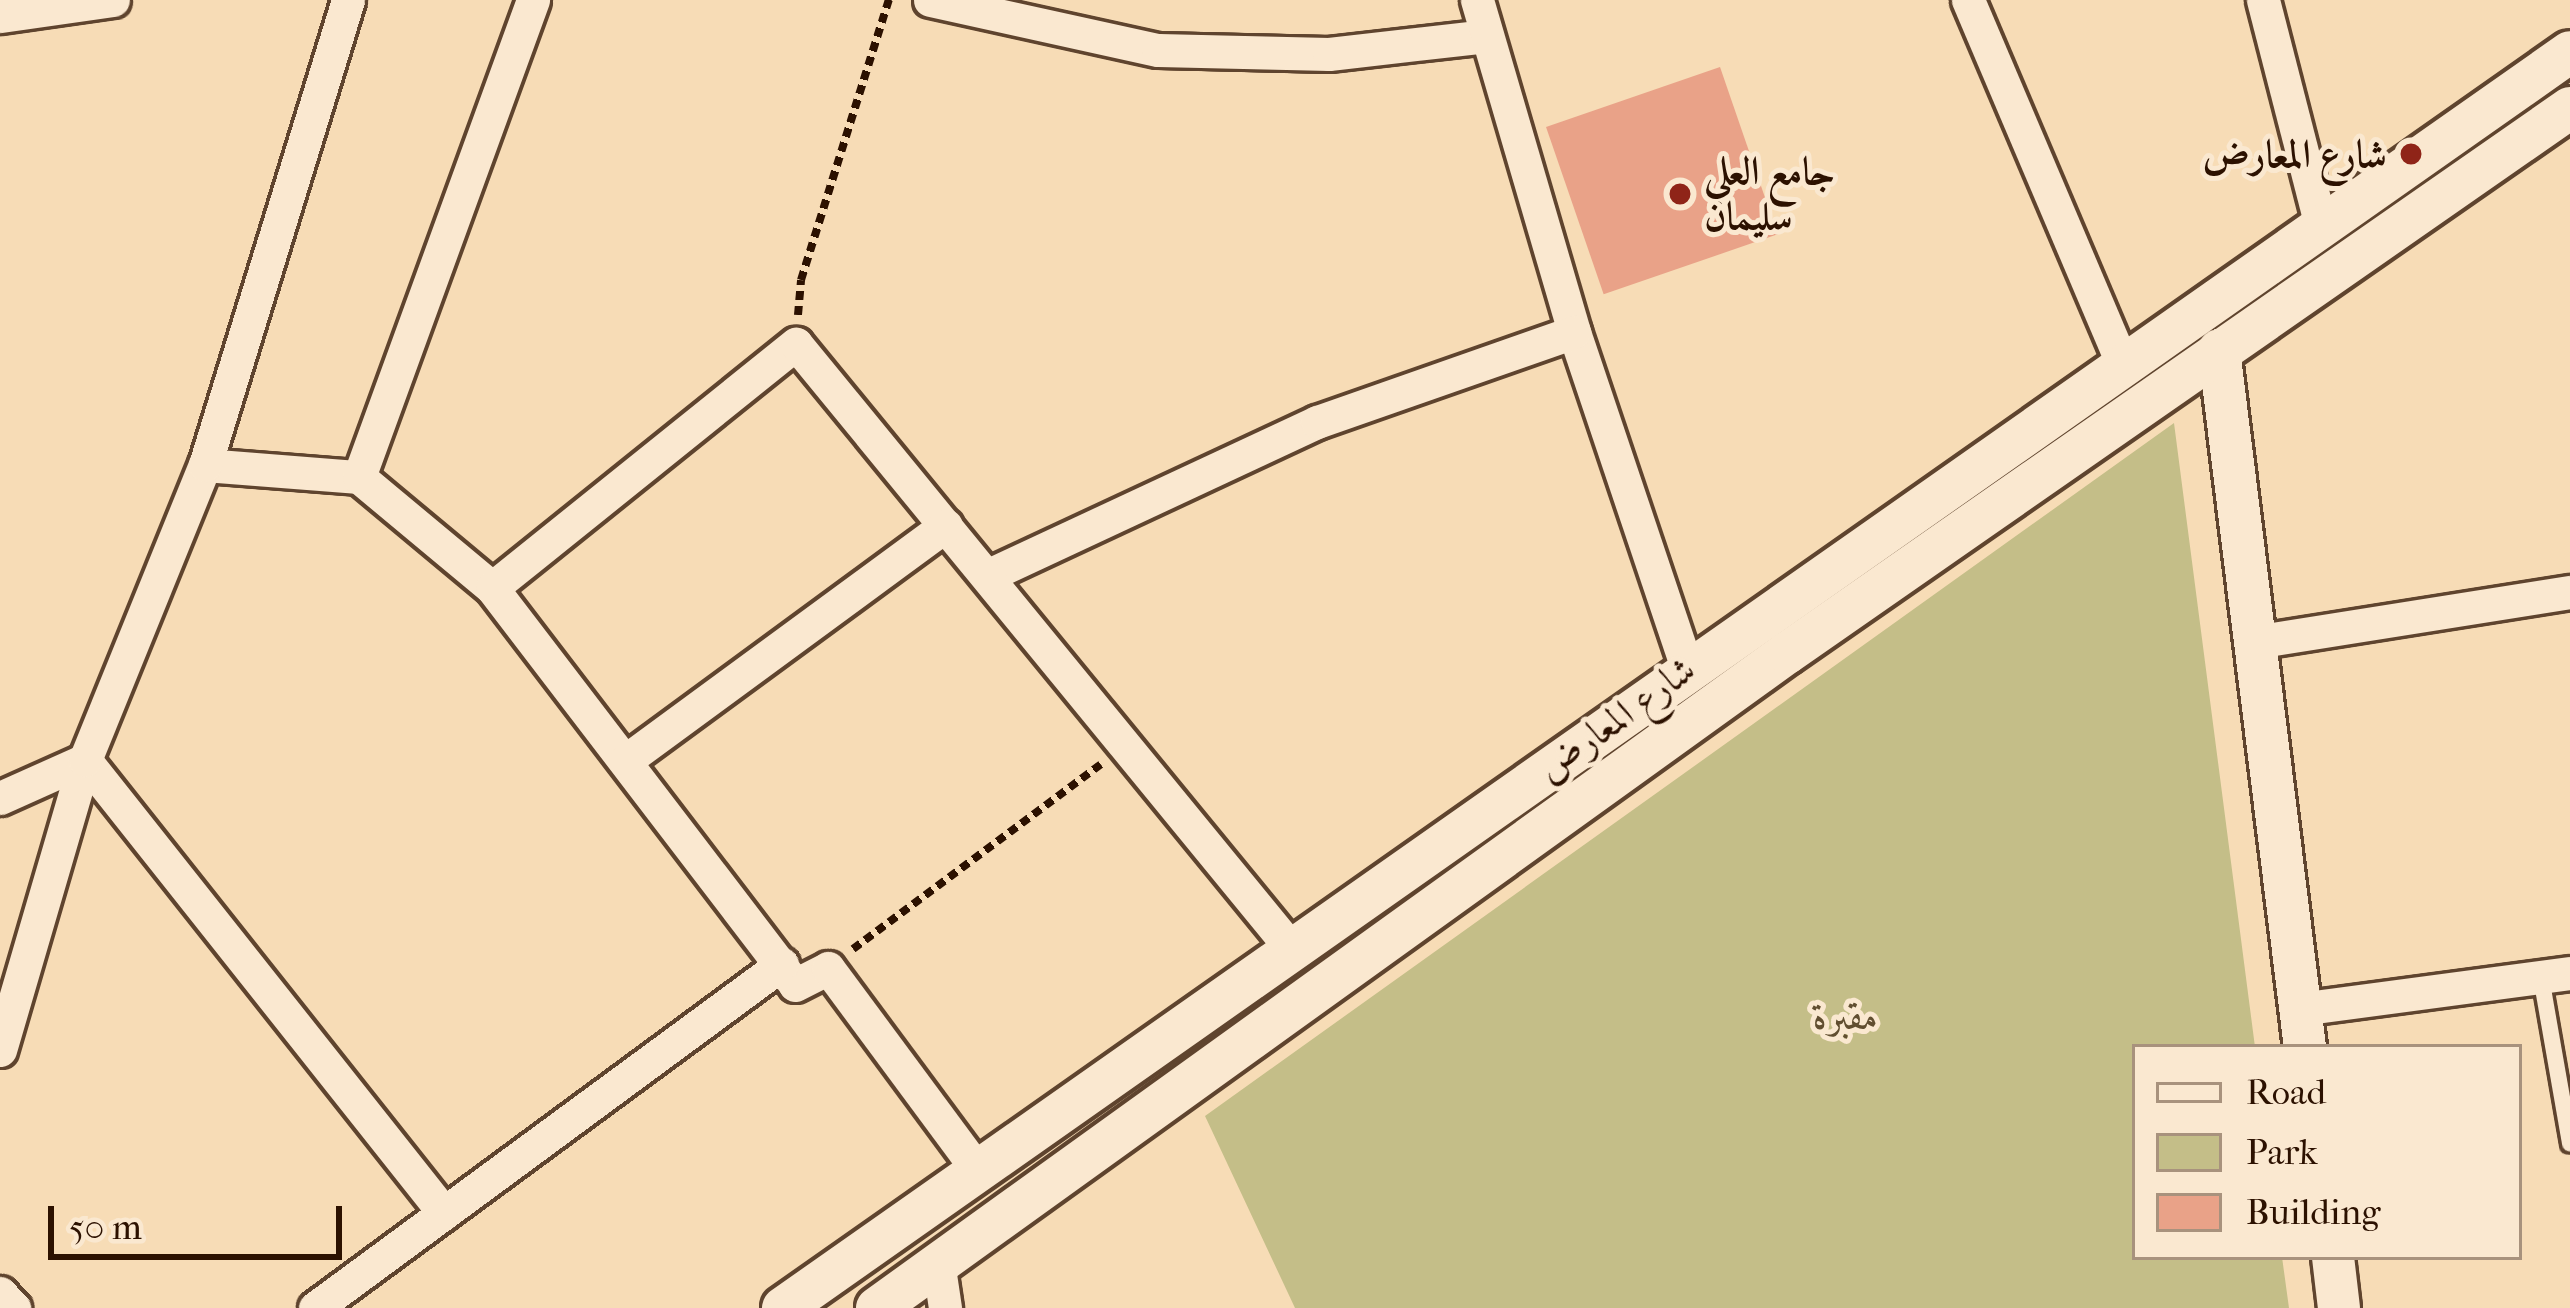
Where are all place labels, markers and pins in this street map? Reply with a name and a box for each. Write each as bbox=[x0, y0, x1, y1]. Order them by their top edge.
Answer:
place label: شارع المعارض bbox=[2203, 131, 2387, 177]
marker: شارع المعارض bbox=[2398, 141, 2424, 167]
place label: جامع العلي سليمان bbox=[1704, 149, 1835, 240]
marker: جامع العلي سليمان bbox=[1667, 181, 1693, 207]

